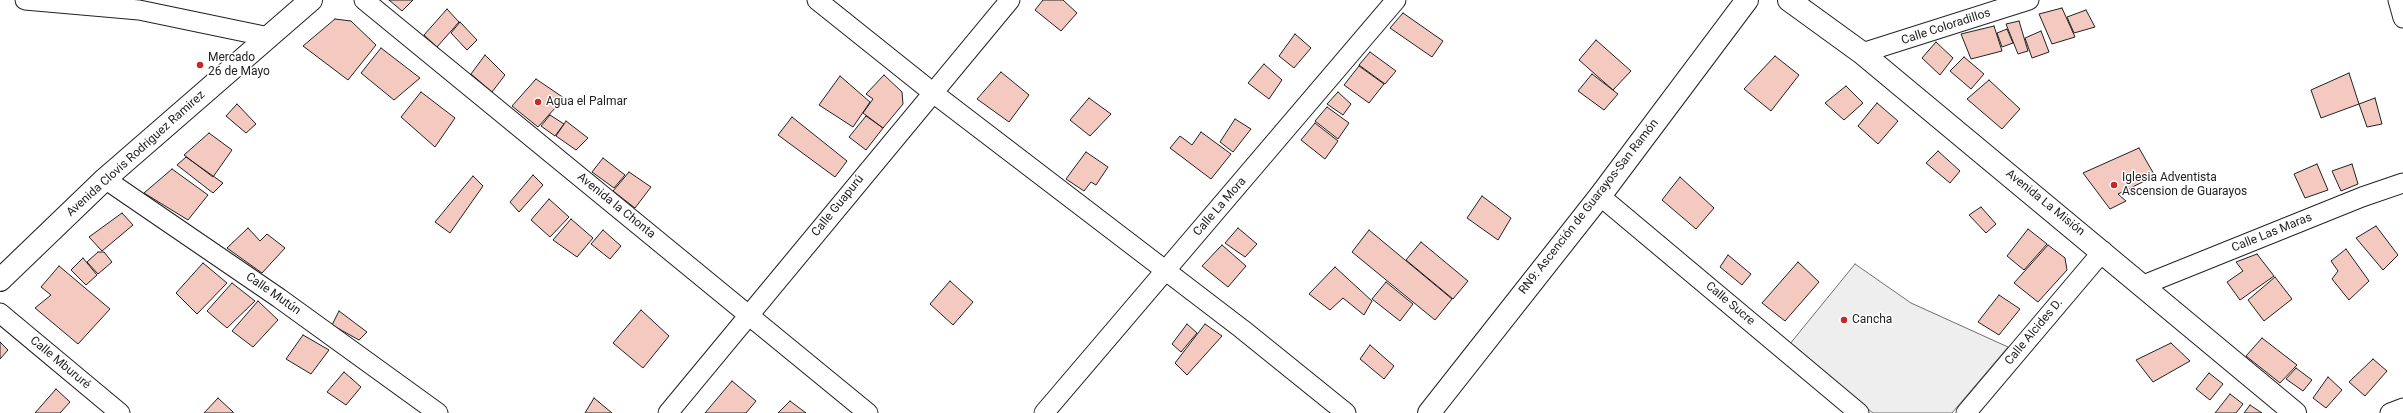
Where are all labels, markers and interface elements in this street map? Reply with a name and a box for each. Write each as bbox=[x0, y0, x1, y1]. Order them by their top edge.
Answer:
street label: Calle Coloradillos bbox=[1900, 6, 1992, 48]
place label: Mercado 26 de Mayo bbox=[208, 51, 270, 79]
marker: Mercado 26 de Mayo bbox=[195, 60, 205, 70]
street label: Avenida Clovis Rodriguez Ramirez bbox=[64, 88, 208, 220]
place label: Agua el Palmar bbox=[546, 95, 627, 109]
marker: Agua el Palmar bbox=[533, 97, 543, 107]
street label: RN9: Ascención de Guarayos-San Ramón bbox=[1516, 117, 1662, 297]
street label: Avenida La Misión bbox=[2003, 167, 2087, 239]
street label: Avenida la Chonta bbox=[574, 170, 658, 242]
place label: Iglesia Adventista Ascension de Guarayos bbox=[2122, 171, 2247, 199]
street label: Calle Guapurú bbox=[809, 172, 867, 240]
street label: Calle La Mora bbox=[1191, 175, 1249, 239]
marker: Iglesia Adventista Ascension de Guarayos bbox=[2109, 180, 2119, 190]
street label: Calle Las Maras bbox=[2230, 210, 2314, 256]
street label: Calle Mutún bbox=[243, 270, 303, 318]
street label: Calle Sucre bbox=[1702, 279, 1758, 329]
street label: Calle Alcides D. bbox=[2002, 296, 2066, 368]
place label: Cancha bbox=[1852, 313, 1892, 327]
marker: Cancha bbox=[1839, 315, 1849, 325]
street label: Calle Mbururé bbox=[27, 334, 93, 392]

